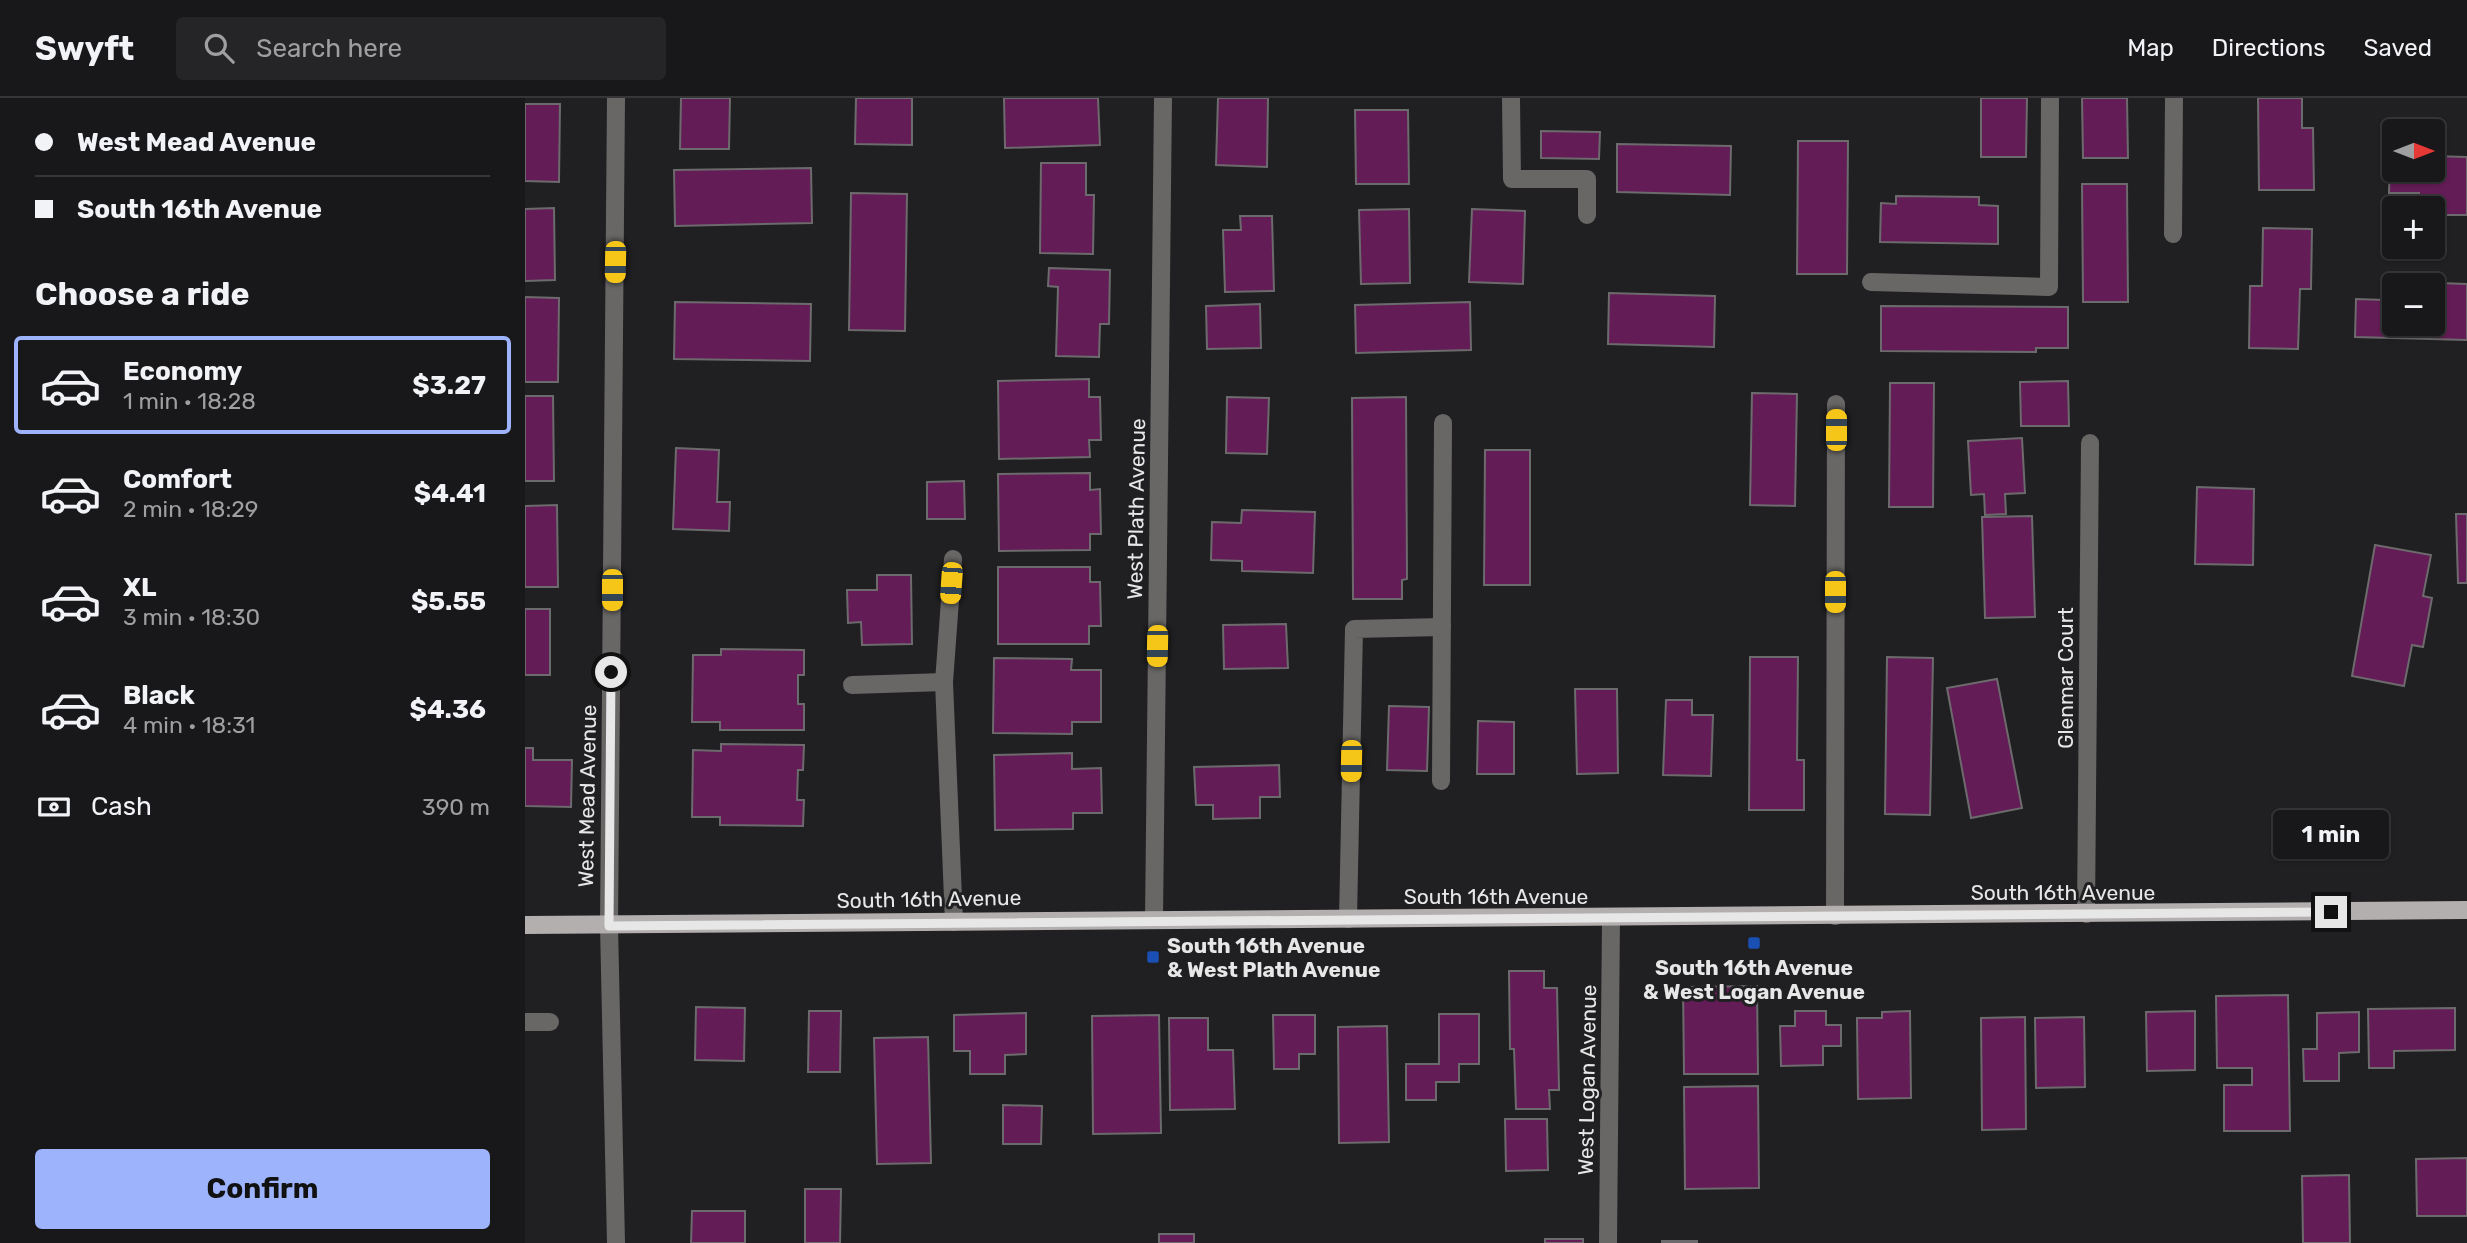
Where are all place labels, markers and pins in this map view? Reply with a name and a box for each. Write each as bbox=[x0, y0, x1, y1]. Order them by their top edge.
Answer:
place label: South 16th Avenue & West Plath Avenue bbox=[1167, 933, 1380, 982]
marker: South 16th Avenue & West Logan Avenue bbox=[1746, 935, 1762, 951]
marker: South 16th Avenue & West Plath Avenue bbox=[1145, 949, 1161, 965]
place label: South 16th Avenue & West Logan Avenue bbox=[1643, 955, 1865, 1004]

